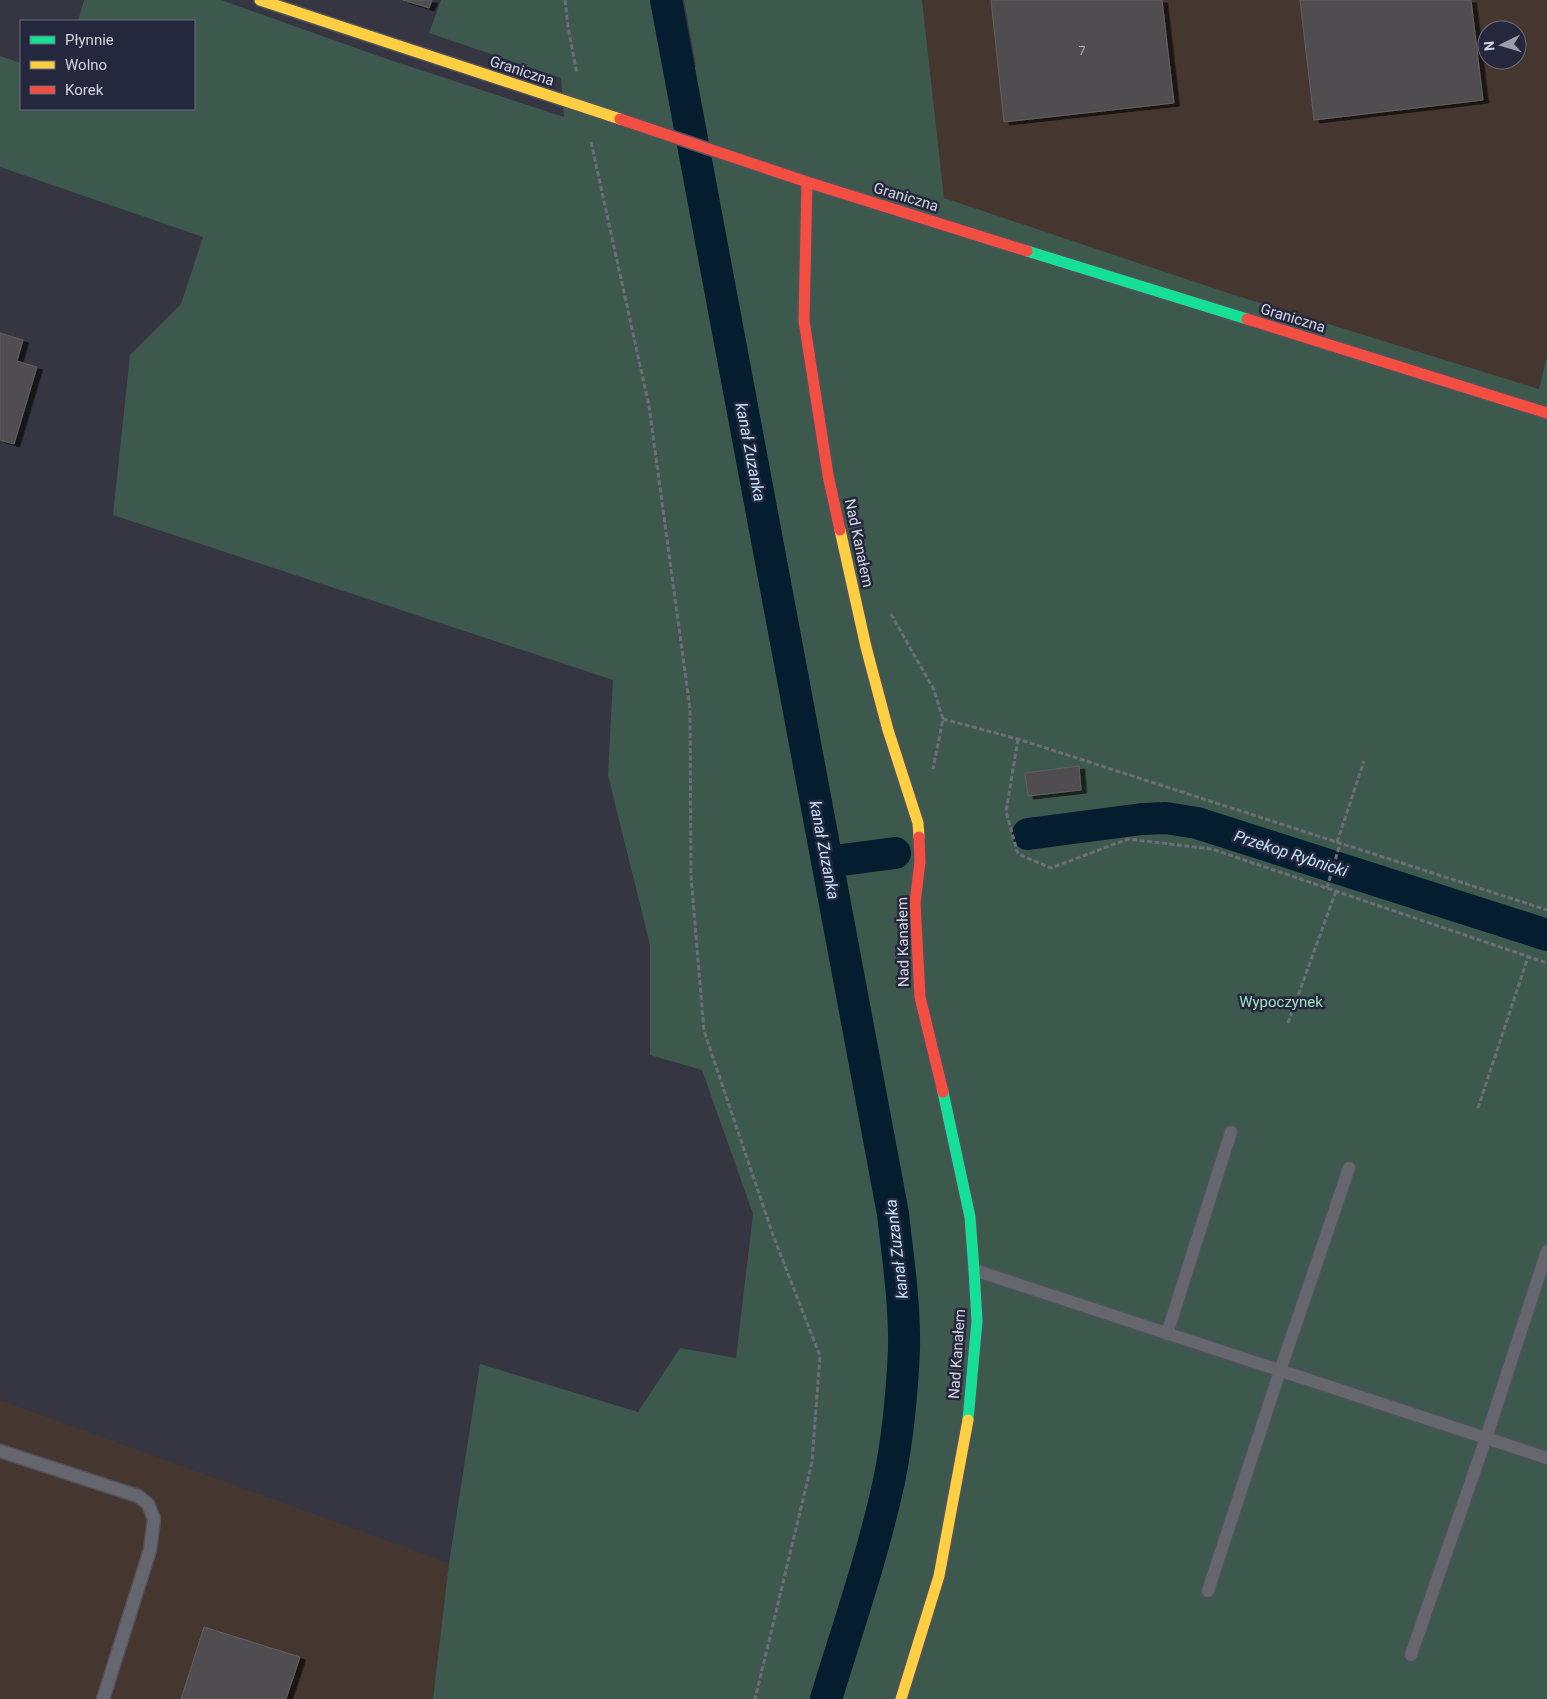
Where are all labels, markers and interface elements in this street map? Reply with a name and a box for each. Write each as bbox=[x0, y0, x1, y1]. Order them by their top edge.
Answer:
legend bbox=[20, 20, 195, 110]
north arrow bbox=[1477, 20, 1527, 70]
text: Płynnie bbox=[65, 31, 114, 49]
text: N bbox=[1481, 41, 1497, 52]
house number: 7 bbox=[1079, 44, 1086, 58]
street label: Graniczna bbox=[487, 52, 557, 90]
text: Wolno bbox=[65, 56, 107, 74]
text: Korek bbox=[65, 81, 104, 99]
street label: Graniczna bbox=[871, 179, 941, 215]
street label: Graniczna bbox=[1258, 300, 1328, 336]
water label: kanał Zuzanka bbox=[732, 401, 769, 503]
street label: Nad Kanałem bbox=[841, 497, 877, 589]
water label: kanał Zuzanka bbox=[806, 799, 843, 901]
water label: Przekop Rybnicki bbox=[1232, 826, 1350, 881]
street label: Nad Kanałem bbox=[893, 897, 913, 987]
park label: Wypoczynek bbox=[1239, 993, 1323, 1011]
water label: kanał Zuzanka bbox=[881, 1198, 912, 1300]
street label: Nad Kanałem bbox=[945, 1308, 969, 1400]

